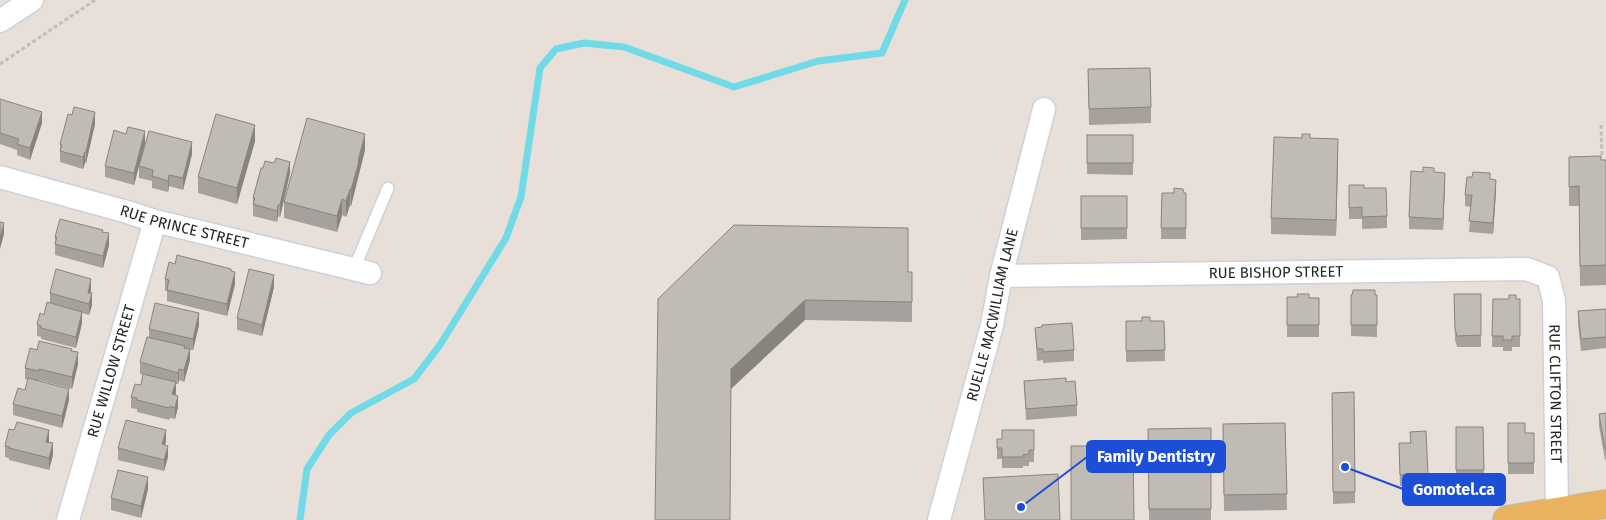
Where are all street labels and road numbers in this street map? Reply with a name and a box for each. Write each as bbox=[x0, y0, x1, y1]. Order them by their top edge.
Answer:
street label: RUE PRINCE STREET bbox=[118, 201, 251, 252]
street label: RUELLE MACWILLIAM LANE bbox=[963, 227, 1022, 403]
street label: RUE BISHOP STREET bbox=[1209, 262, 1344, 282]
street label: RUE WILLOW STREET bbox=[83, 302, 139, 440]
street label: RUE CLIFTON STREET bbox=[1545, 324, 1565, 464]

